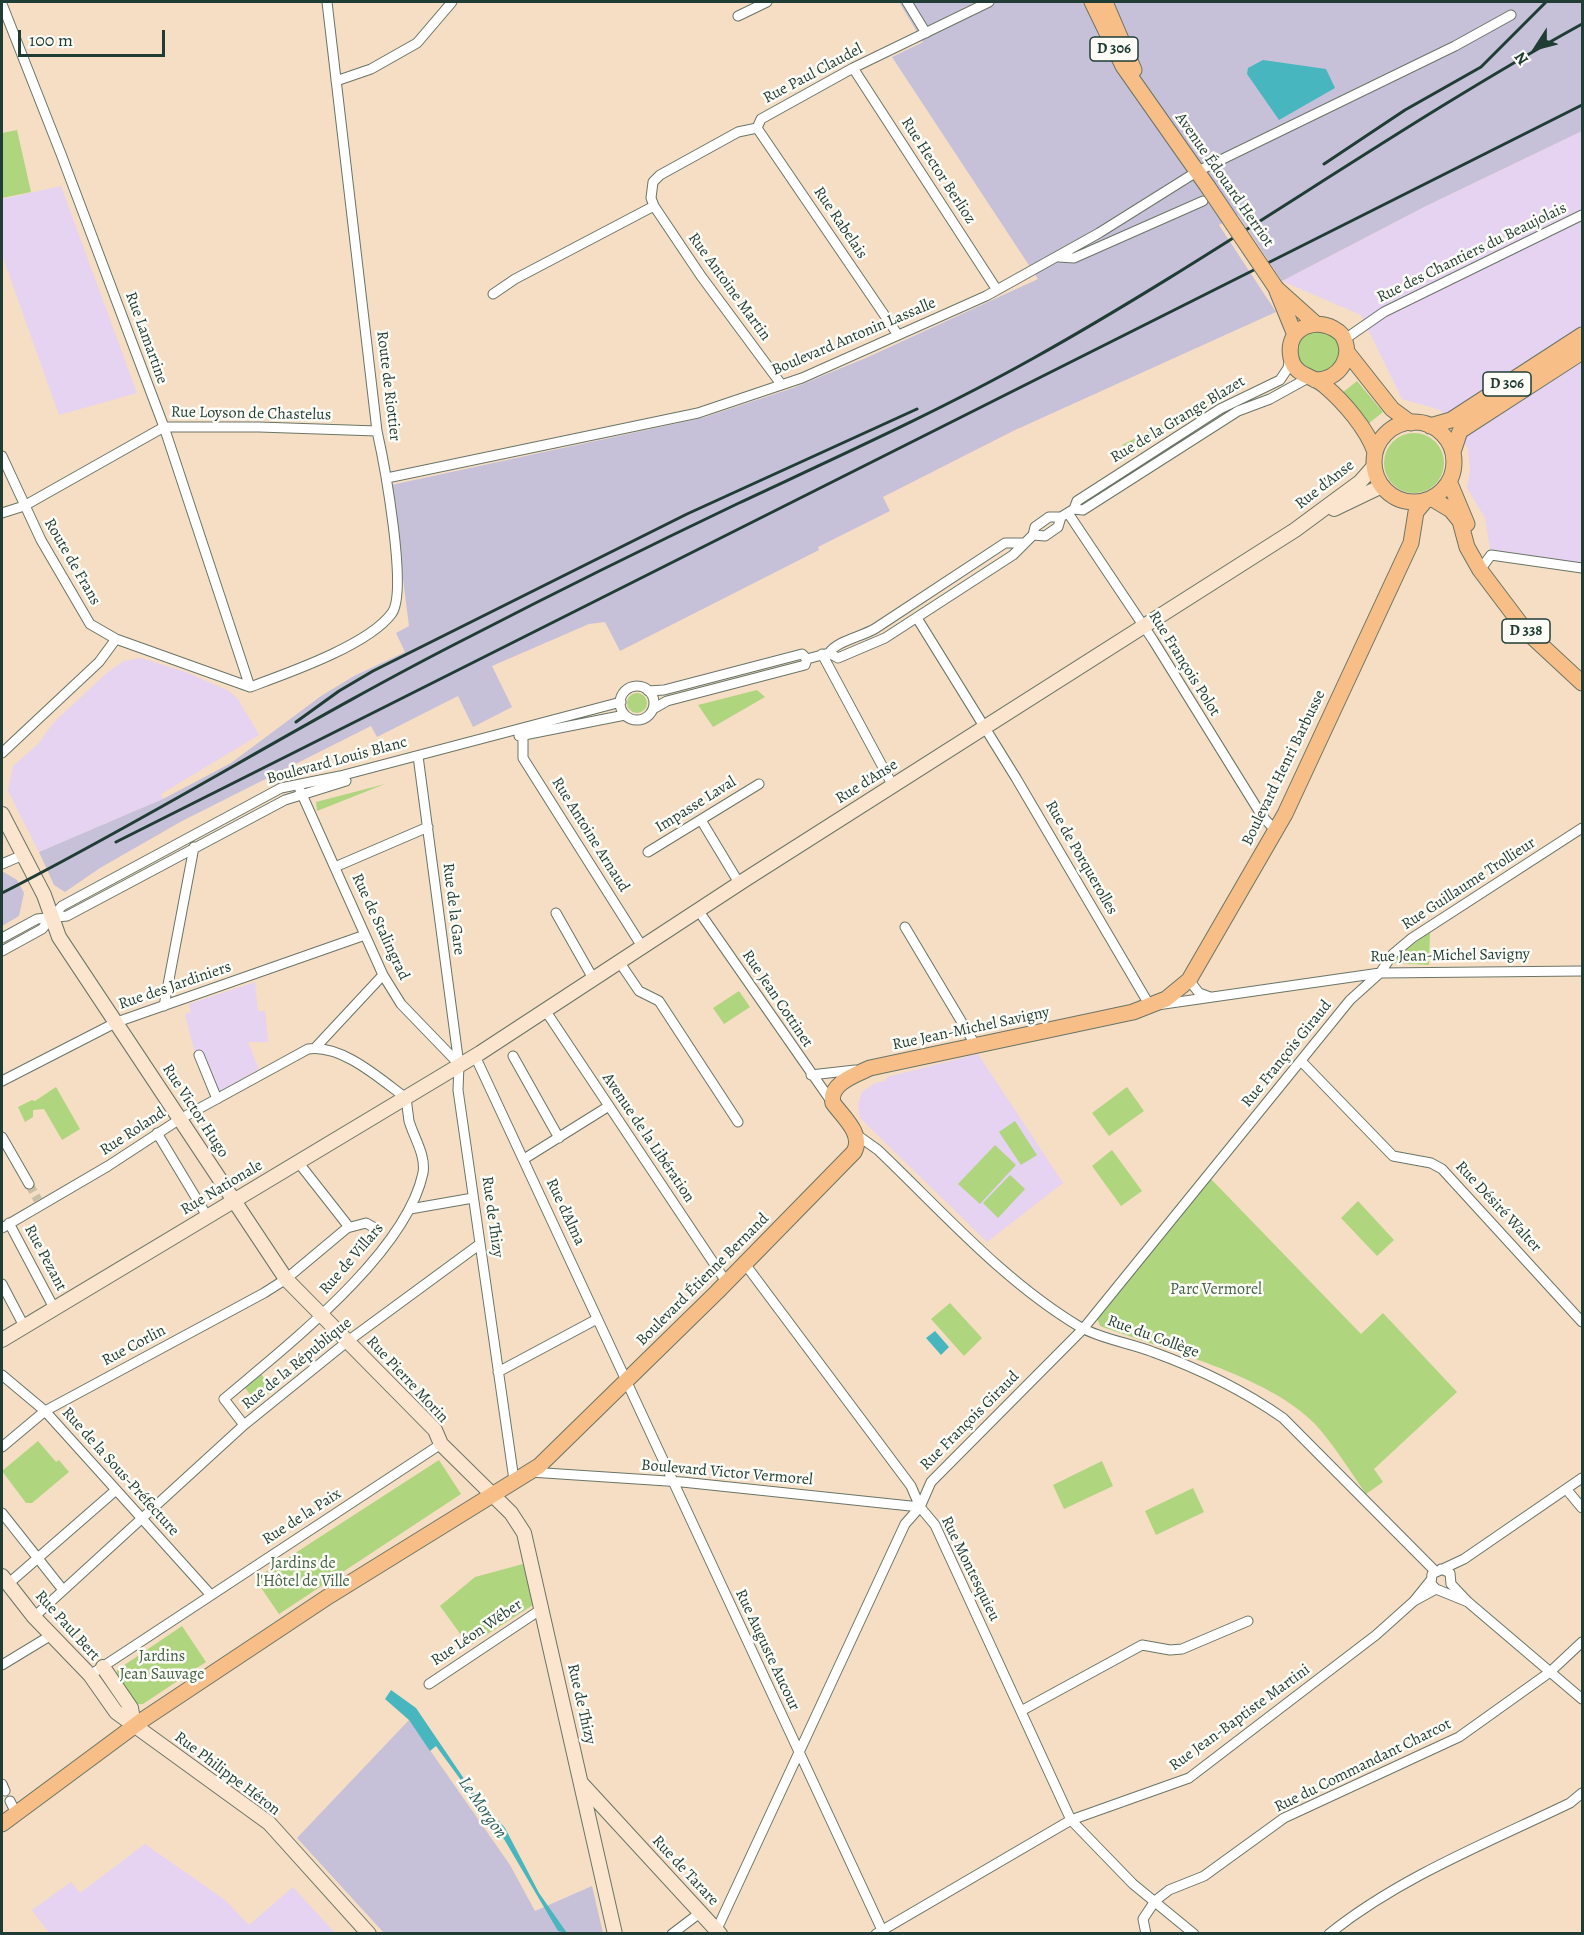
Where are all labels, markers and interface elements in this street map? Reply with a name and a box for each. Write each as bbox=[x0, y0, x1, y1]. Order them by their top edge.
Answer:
scale bar bbox=[21, 18, 168, 56]
north arrow bbox=[1506, 18, 1566, 78]
text: 100 m bbox=[29, 28, 73, 52]
road number: D 306 bbox=[1090, 37, 1138, 61]
street label: Rue Paul Claudel bbox=[760, 40, 866, 108]
text: N bbox=[1509, 47, 1534, 70]
street label: Avenue Édouard Herriot bbox=[1170, 109, 1278, 251]
street label: Rue Hector Berlioz bbox=[896, 114, 980, 228]
street label: Rue Rabelais bbox=[809, 183, 871, 263]
street label: Rue des Chantiers du Beaujolais bbox=[1374, 199, 1570, 307]
street label: Rue Antoine Martin bbox=[683, 229, 775, 345]
street label: Rue Lamartine bbox=[120, 289, 172, 387]
street label: Boulevard Antonin Lassalle bbox=[769, 294, 939, 380]
street label: Route de Riottier bbox=[372, 330, 404, 442]
street label: Rue de la Grange Blazet bbox=[1107, 372, 1249, 468]
road number: D 306 bbox=[1483, 372, 1531, 396]
street label: Rue Loyson de Chastelus bbox=[171, 403, 331, 425]
street label: Rue d'Anse bbox=[1292, 456, 1358, 514]
street label: Route de Frans bbox=[39, 515, 105, 609]
street label: Rue François Polot bbox=[1144, 608, 1224, 720]
road number: D 338 bbox=[1502, 619, 1550, 643]
street label: Boulevard Henri Barbusse bbox=[1238, 687, 1330, 849]
street label: Boulevard Louis Blanc bbox=[265, 733, 409, 789]
street label: Rue d'Anse bbox=[832, 755, 902, 809]
street label: Impasse Laval bbox=[652, 773, 740, 837]
street label: Rue Antoine Arnaud bbox=[547, 774, 633, 896]
street label: Rue de Porquerolles bbox=[1041, 797, 1121, 919]
street label: Rue Guillaume Trollieur bbox=[1398, 834, 1540, 934]
street label: Rue de la Gare bbox=[438, 862, 468, 956]
street label: Rue de Stalingrad bbox=[347, 871, 413, 983]
street label: Rue Jean-Michel Savigny bbox=[1370, 945, 1530, 967]
street label: Rue Jean Cottinet bbox=[737, 947, 817, 1051]
street label: Rue des Jardiniers bbox=[116, 958, 234, 1014]
street label: Rue François Giraud bbox=[1238, 996, 1336, 1112]
street label: Rue Jean-Michel Savigny bbox=[891, 1003, 1051, 1055]
street label: Rue Victor Hugo bbox=[158, 1061, 232, 1161]
street label: Avenue de la Libération bbox=[598, 1070, 698, 1206]
street label: Rue Roland bbox=[97, 1104, 169, 1160]
street label: Rue Nationale bbox=[178, 1156, 266, 1220]
street label: Rue Désiré Walter bbox=[1451, 1157, 1545, 1257]
street label: Rue de Thizy bbox=[477, 1175, 507, 1259]
street label: Rue d'Alma bbox=[541, 1175, 589, 1249]
street label: Boulevard Étienne Bernand bbox=[633, 1210, 773, 1350]
street label: Rue de Villars bbox=[316, 1219, 388, 1299]
street label: Rue Pezant bbox=[20, 1222, 70, 1294]
park label: Parc Vermorel bbox=[1170, 1280, 1262, 1300]
street label: Rue du Collège bbox=[1104, 1311, 1202, 1363]
street label: Rue de la République bbox=[238, 1314, 356, 1414]
street label: Rue Corlin bbox=[99, 1321, 169, 1371]
street label: Rue Pierre Morin bbox=[362, 1333, 452, 1427]
street label: Rue François Giraud bbox=[916, 1367, 1024, 1475]
street label: Rue de la Sous-Préfecture bbox=[57, 1404, 183, 1540]
street label: Boulevard Victor Vermorel bbox=[640, 1456, 814, 1490]
street label: Rue de la Paix bbox=[259, 1484, 345, 1550]
street label: Rue Montesquieu bbox=[936, 1513, 1004, 1625]
park label: Jardins de l'Hôtel de Ville bbox=[256, 1554, 350, 1592]
street label: Rue Auguste Aucour bbox=[730, 1586, 804, 1714]
street label: Rue Paul Bert bbox=[30, 1587, 104, 1665]
street label: Rue Léon Wéber bbox=[428, 1595, 526, 1671]
park label: Jardins Jean Sauvage bbox=[120, 1647, 204, 1685]
street label: Rue Jean-Baptiste Martini bbox=[1166, 1661, 1314, 1775]
street label: Rue de Thizy bbox=[562, 1662, 600, 1746]
street label: Rue du Commandant Charcot bbox=[1271, 1715, 1455, 1817]
street label: Rue Philippe Héron bbox=[170, 1728, 284, 1820]
water label: Le Morgon bbox=[453, 1773, 511, 1843]
street label: Rue de Tarare bbox=[648, 1832, 722, 1910]

